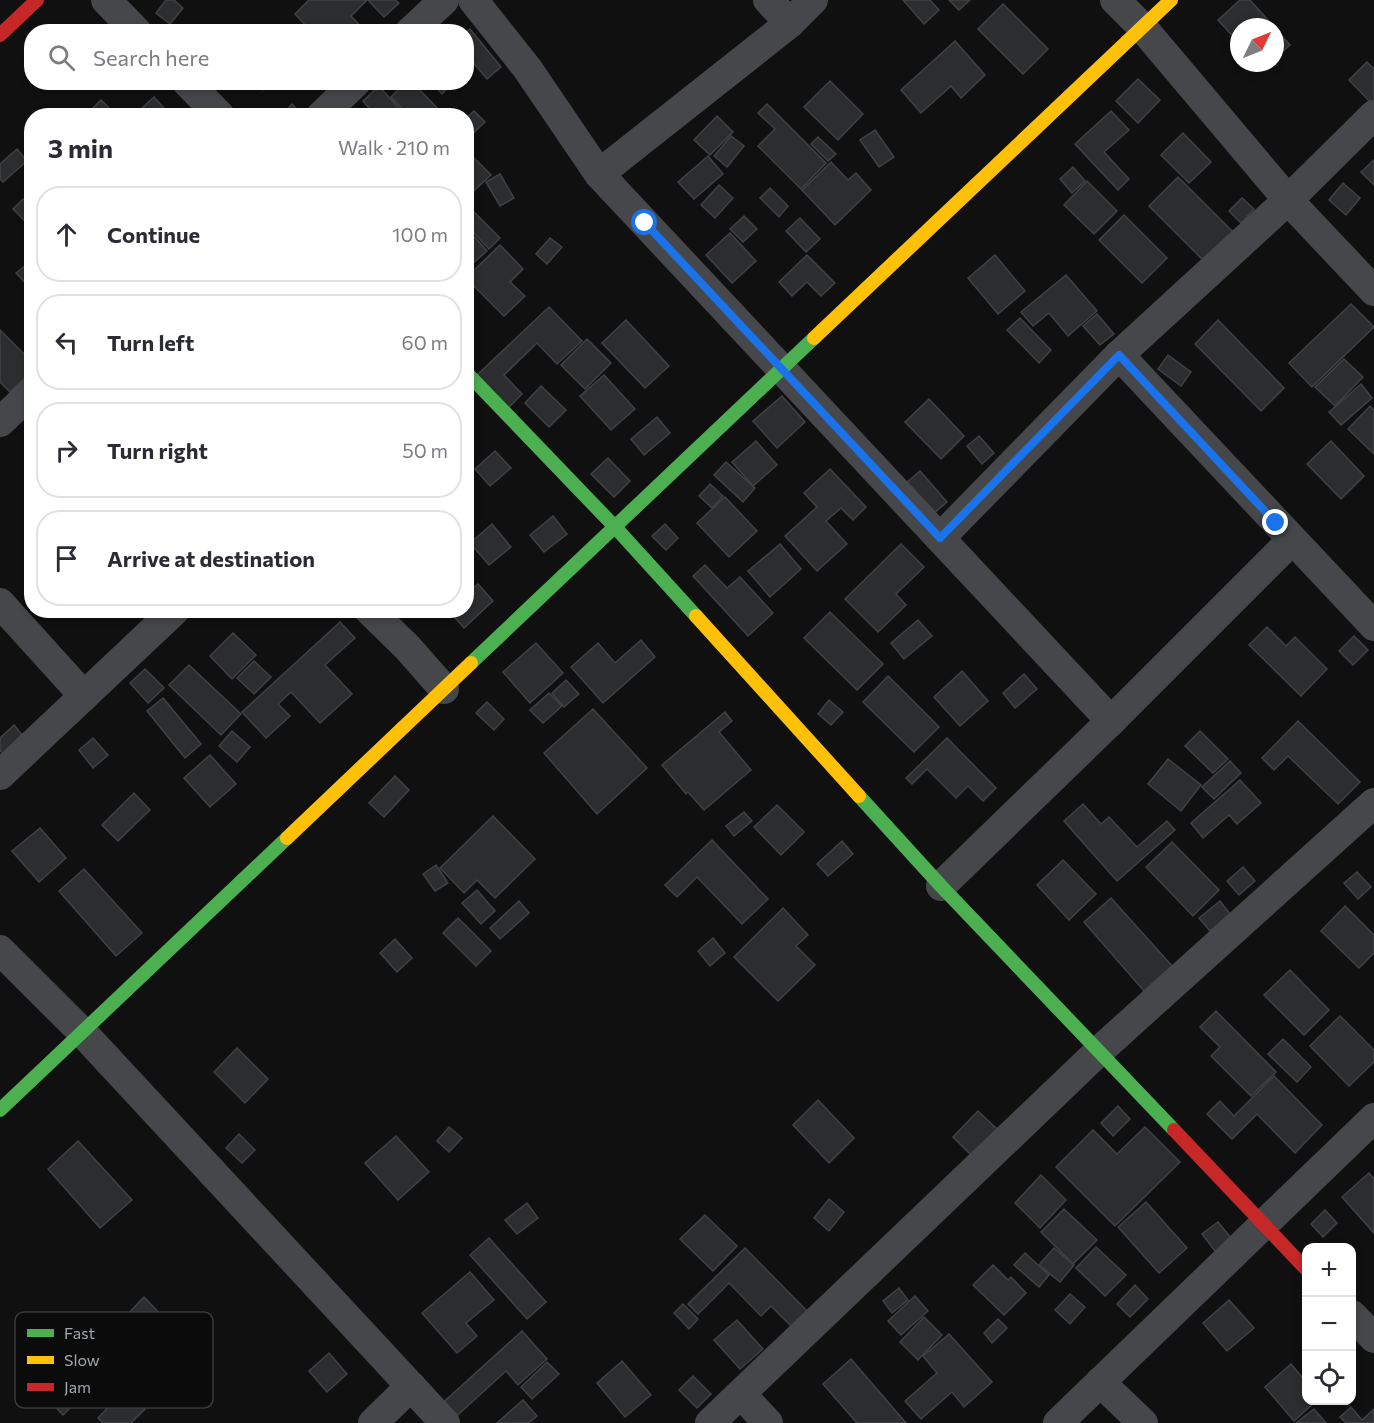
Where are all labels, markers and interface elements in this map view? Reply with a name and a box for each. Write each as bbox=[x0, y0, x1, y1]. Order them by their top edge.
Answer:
north arrow bbox=[1230, 18, 1284, 72]
search box bbox=[24, 24, 474, 90]
icon: search bbox=[45, 41, 78, 74]
text: Search here bbox=[93, 44, 209, 71]
text: 3 min bbox=[48, 132, 113, 163]
text: Walk · 210 m bbox=[338, 135, 450, 159]
route start bbox=[631, 209, 657, 235]
icon: ahead bbox=[50, 218, 83, 251]
text: Continue bbox=[107, 221, 200, 248]
text: 100 m bbox=[392, 222, 448, 246]
icon: left bbox=[50, 326, 83, 359]
text: Turn left bbox=[107, 329, 194, 356]
text: 60 m bbox=[402, 330, 448, 354]
icon: right bbox=[50, 434, 83, 467]
text: Turn right bbox=[107, 437, 208, 464]
text: 50 m bbox=[402, 438, 448, 462]
route end bbox=[1262, 509, 1288, 535]
icon: arrive bbox=[50, 542, 83, 575]
text: Arrive at destination bbox=[107, 545, 315, 572]
map controls bbox=[1302, 1243, 1356, 1405]
button: + bbox=[1302, 1243, 1356, 1297]
button: − bbox=[1302, 1297, 1356, 1351]
legend bbox=[15, 1312, 213, 1408]
text: Fast bbox=[64, 1323, 95, 1342]
text: Slow bbox=[64, 1350, 100, 1369]
button: locate bbox=[1302, 1351, 1356, 1405]
text: Jam bbox=[64, 1377, 91, 1396]

